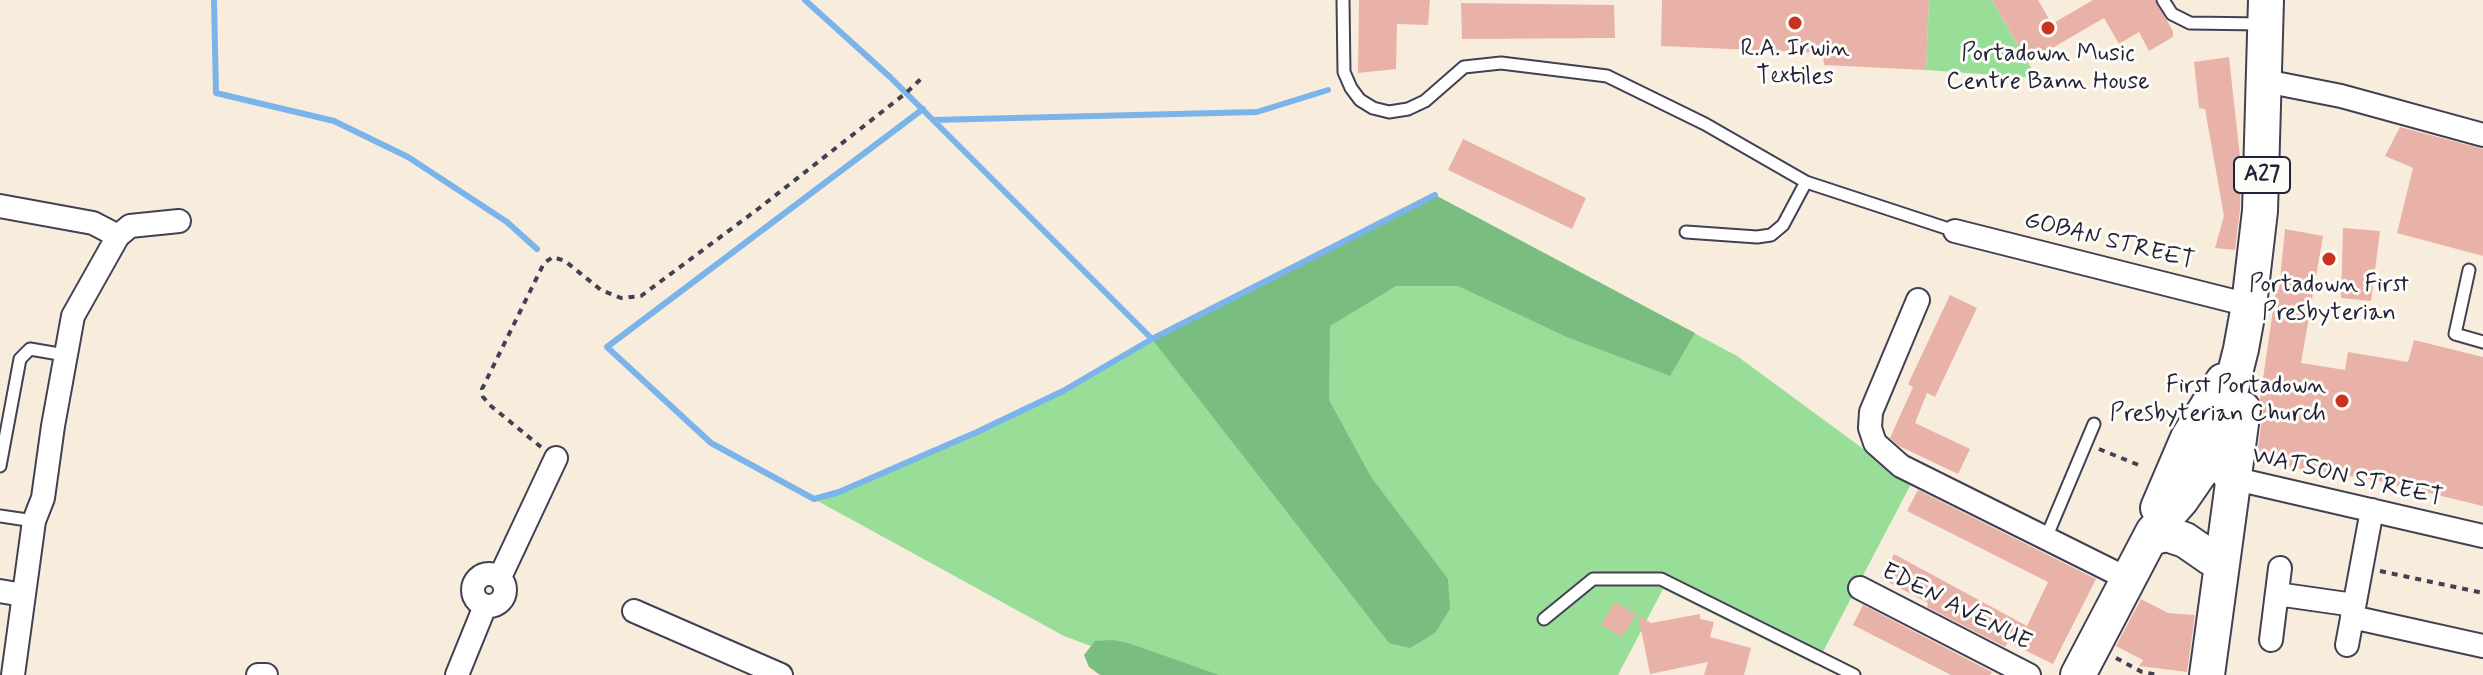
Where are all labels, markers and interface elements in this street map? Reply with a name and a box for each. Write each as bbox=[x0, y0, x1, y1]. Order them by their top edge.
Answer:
marker: R.A. Irwin Textiles bbox=[1786, 14, 1804, 32]
marker: Portadown Music Centre Bann House bbox=[2039, 19, 2057, 37]
place label: R.A. Irwin Textiles bbox=[1741, 36, 1849, 92]
place label: Portadown Music Centre Bann House bbox=[1946, 41, 2150, 97]
road number: A27 bbox=[2234, 157, 2290, 193]
street label: GOBAN STREET bbox=[2021, 207, 2197, 277]
marker: Portadown First Presbyterian bbox=[2320, 250, 2338, 268]
place label: Portadown First Presbyterian bbox=[2249, 272, 2409, 328]
place label: First Portadown Presbyterian Church bbox=[2110, 373, 2326, 429]
marker: First Portadown Presbyterian Church bbox=[2333, 392, 2351, 410]
street label: WATSON STREET bbox=[2249, 442, 2445, 514]
street label: EDEN AVENUE bbox=[1876, 558, 2036, 658]

